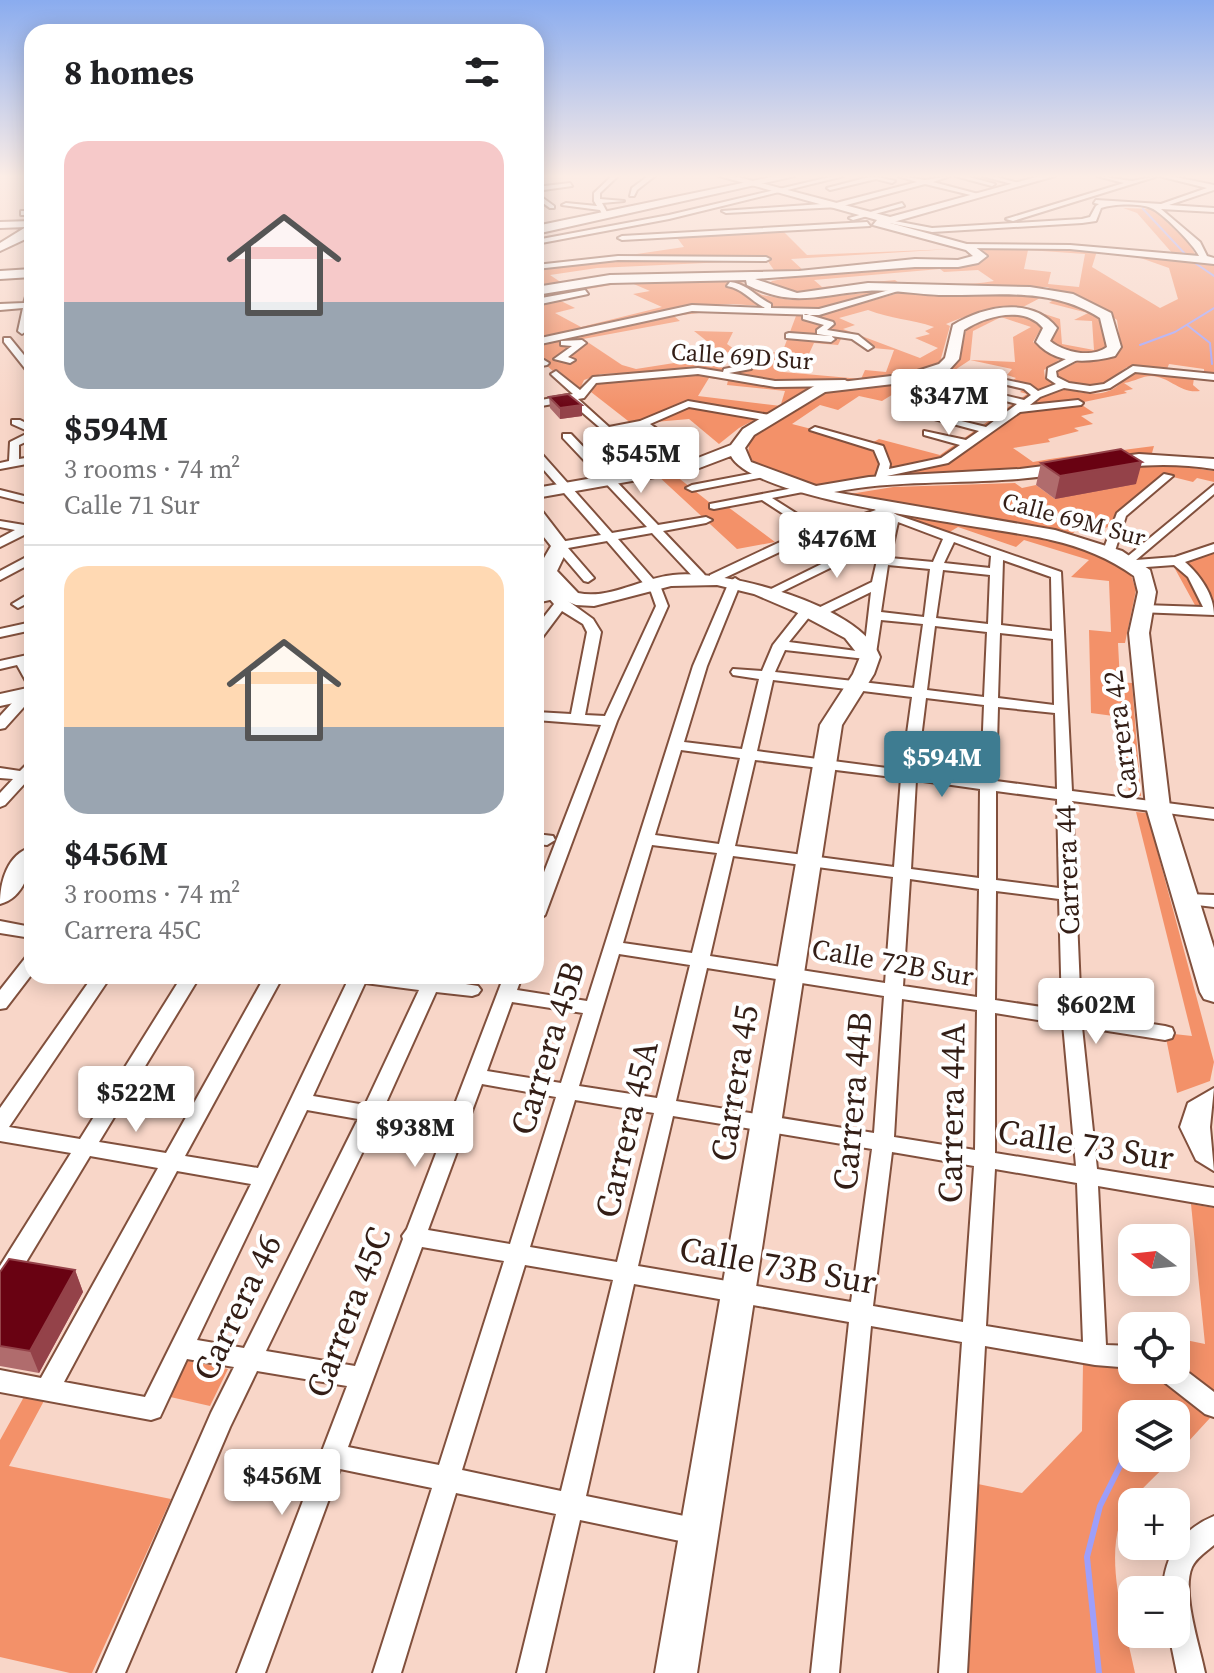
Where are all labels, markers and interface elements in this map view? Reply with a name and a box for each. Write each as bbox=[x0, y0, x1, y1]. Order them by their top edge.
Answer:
text: 8 homes bbox=[64, 49, 194, 95]
icon: filters bbox=[460, 50, 504, 94]
icon: home bbox=[212, 193, 356, 337]
street label: Calle 69D Sur bbox=[670, 335, 814, 377]
pin: $347M bbox=[893, 369, 1005, 437]
text: $347M bbox=[909, 377, 989, 413]
text: $594M bbox=[64, 405, 168, 451]
pin: $545M bbox=[585, 427, 697, 495]
text: $545M bbox=[601, 435, 681, 471]
text: 3 rooms · 74 m² bbox=[64, 451, 240, 487]
street label: Calle 69M Sur bbox=[999, 484, 1149, 554]
text: Calle 71 Sur bbox=[64, 487, 200, 523]
pin: $476M bbox=[781, 512, 893, 580]
text: $476M bbox=[797, 520, 877, 556]
icon: home bbox=[212, 618, 356, 762]
street label: Carrera 42 bbox=[1093, 668, 1147, 802]
pin: $594M bbox=[886, 731, 998, 799]
text: $594M bbox=[902, 739, 982, 775]
street label: Carrera 44 bbox=[1046, 804, 1088, 936]
text: $456M bbox=[64, 830, 168, 876]
text: 3 rooms · 74 m² bbox=[64, 876, 240, 912]
text: Carrera 45C bbox=[64, 912, 201, 948]
street label: Calle 72B Sur bbox=[809, 929, 977, 995]
street label: Carrera 45B bbox=[499, 956, 595, 1140]
pin: $602M bbox=[1040, 978, 1152, 1046]
text: $602M bbox=[1056, 986, 1136, 1022]
street label: Carrera 45 bbox=[699, 1002, 769, 1164]
street label: Carrera 44B bbox=[821, 1010, 883, 1192]
street label: Carrera 44A bbox=[926, 1022, 976, 1203]
street label: Carrera 45A bbox=[583, 1036, 669, 1222]
pin: $522M bbox=[80, 1066, 192, 1134]
text: $522M bbox=[96, 1074, 176, 1110]
pin: $938M bbox=[359, 1101, 471, 1169]
street label: Calle 73 Sur bbox=[995, 1107, 1178, 1181]
text: $938M bbox=[375, 1109, 455, 1145]
street label: Carrera 45C bbox=[294, 1220, 402, 1404]
north arrow bbox=[1118, 1224, 1190, 1296]
map controls bbox=[1118, 1224, 1190, 1648]
street label: Calle 73B Sur bbox=[676, 1225, 881, 1305]
street label: Carrera 46 bbox=[182, 1226, 292, 1388]
button: locate bbox=[1118, 1312, 1190, 1384]
button: layers bbox=[1118, 1400, 1190, 1472]
pin: $456M bbox=[226, 1449, 338, 1517]
text: $456M bbox=[242, 1457, 322, 1493]
button: + bbox=[1118, 1488, 1190, 1560]
button: − bbox=[1118, 1576, 1190, 1648]

